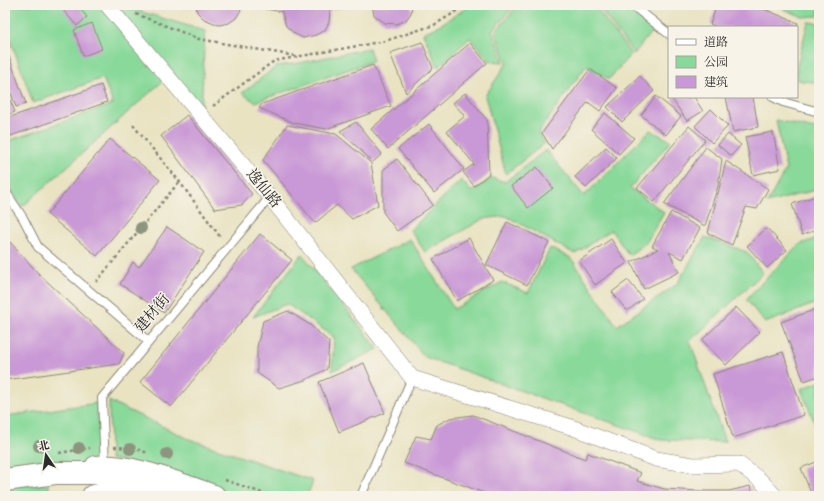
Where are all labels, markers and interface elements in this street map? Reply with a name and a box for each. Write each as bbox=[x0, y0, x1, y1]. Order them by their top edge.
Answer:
legend bbox=[668, 26, 798, 98]
text: 道路 bbox=[704, 35, 728, 51]
text: 公园 bbox=[704, 55, 728, 71]
text: 建筑 bbox=[704, 75, 728, 91]
street label: 逸仙路 bbox=[241, 165, 285, 213]
street label: 建材街 bbox=[130, 290, 176, 338]
north arrow bbox=[26, 435, 66, 475]
text: 北 bbox=[37, 438, 51, 455]

